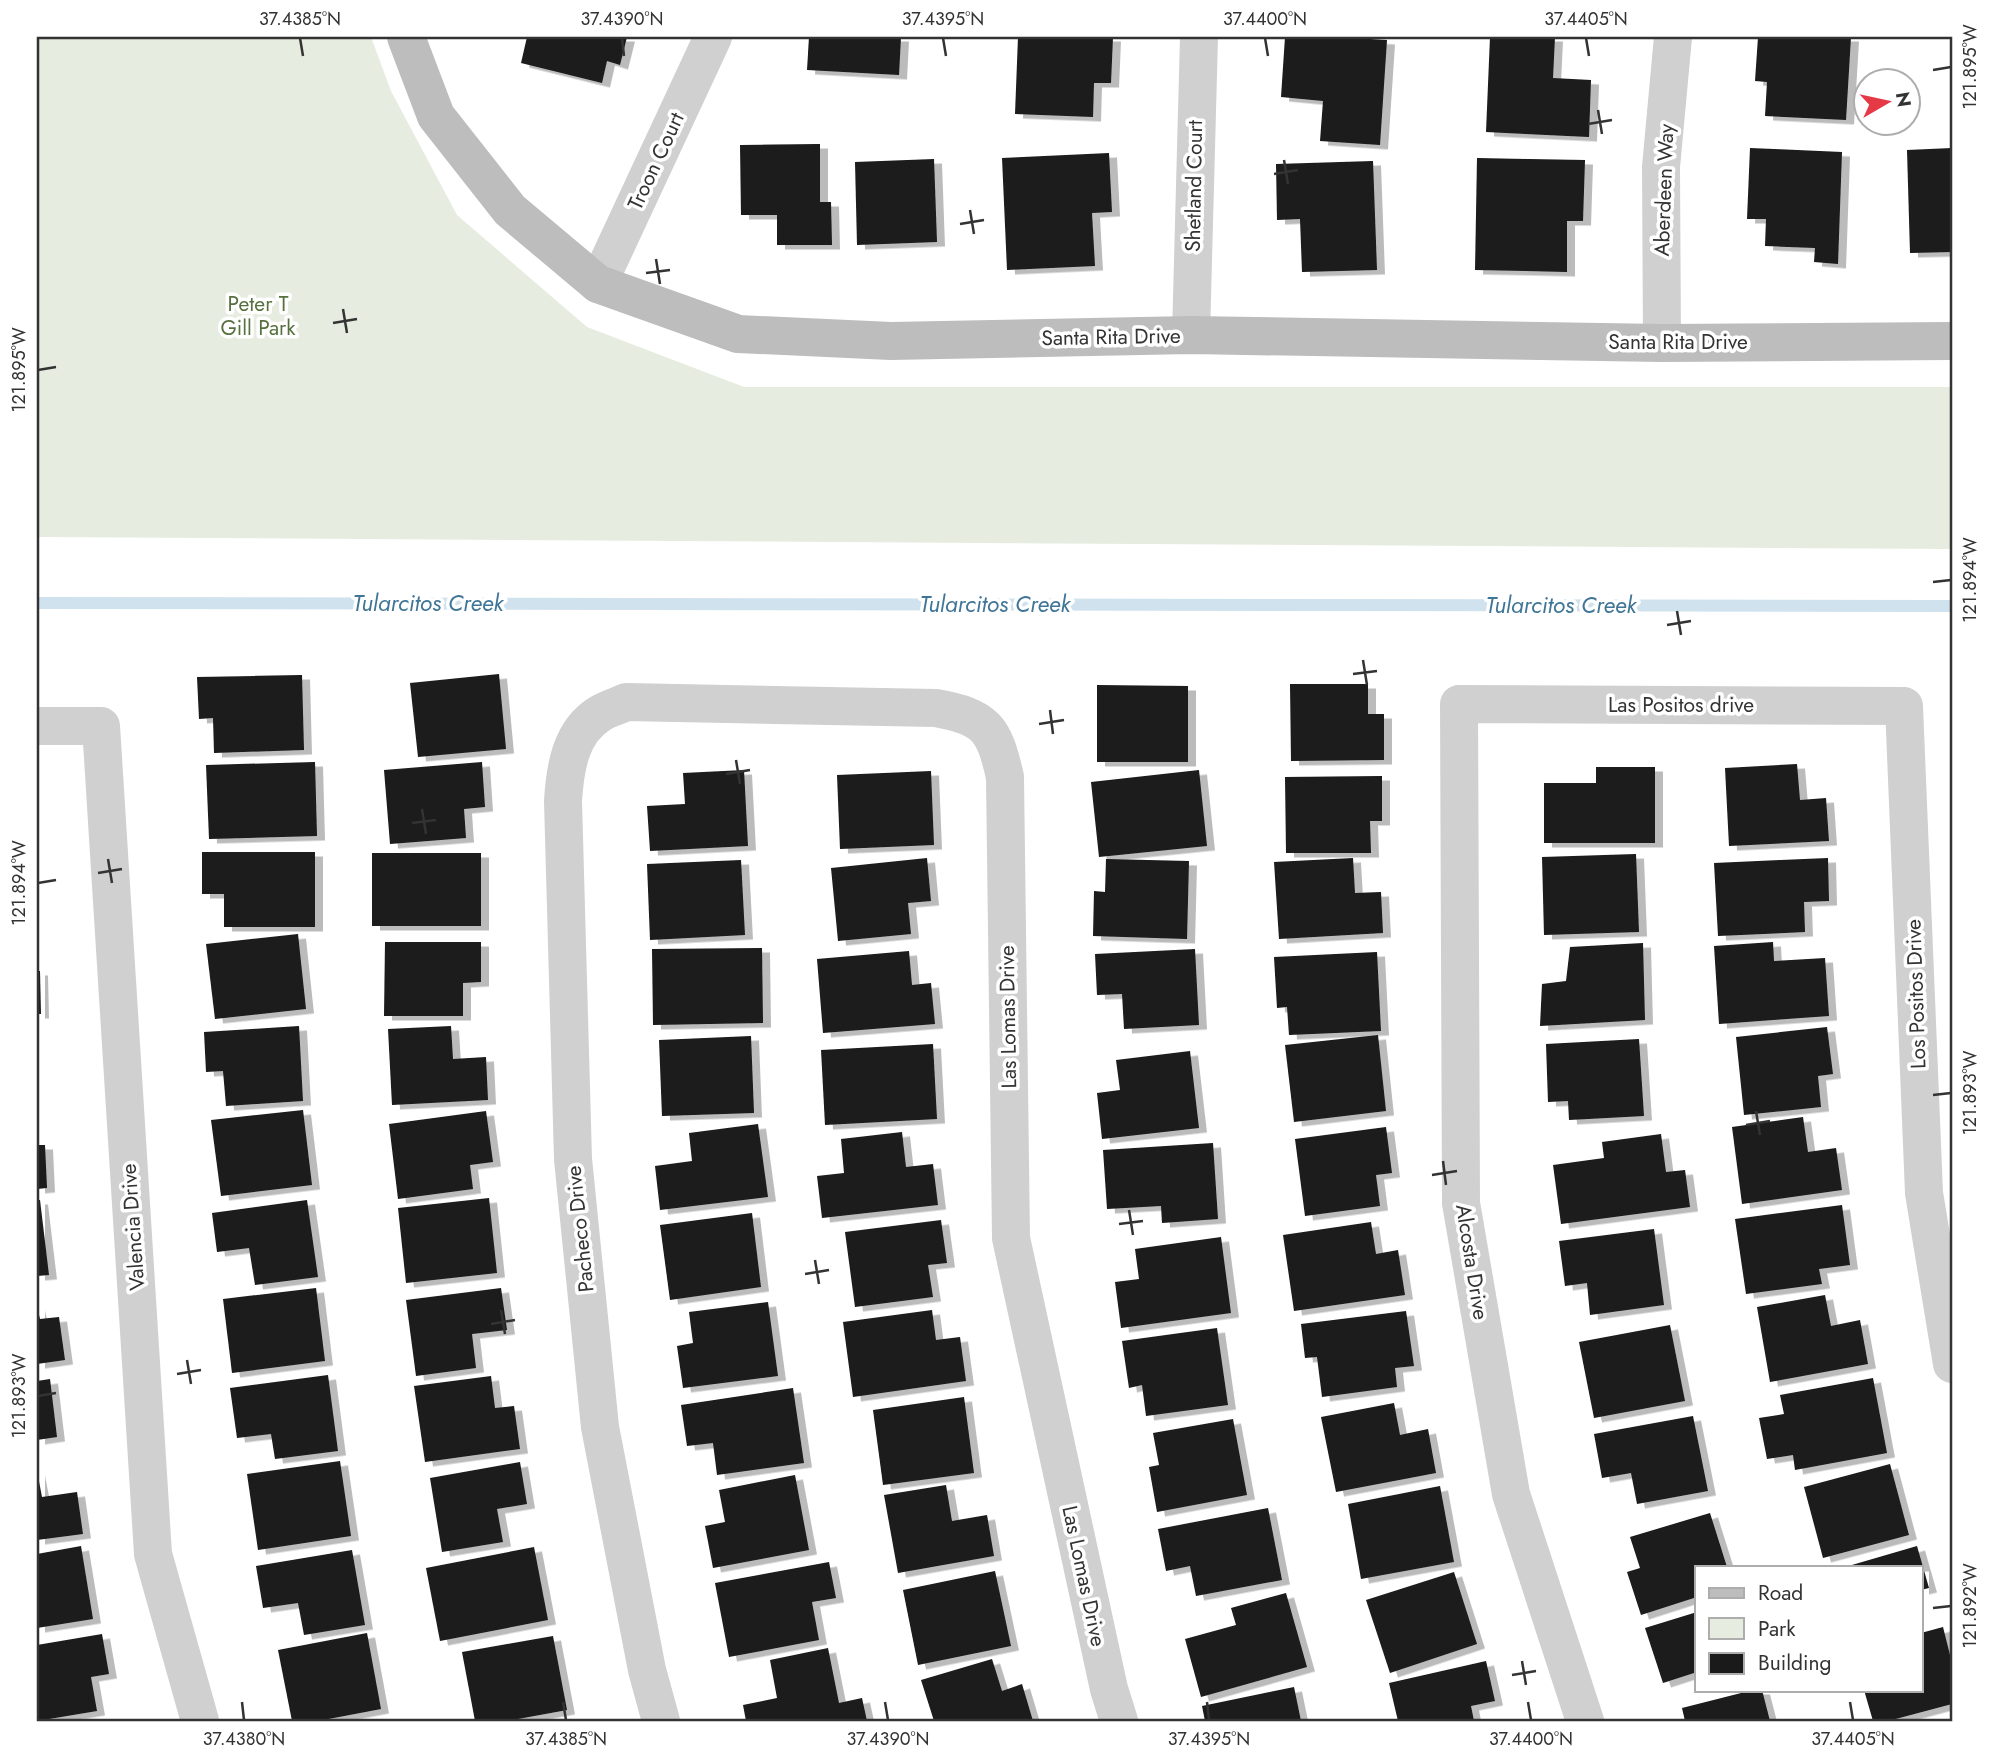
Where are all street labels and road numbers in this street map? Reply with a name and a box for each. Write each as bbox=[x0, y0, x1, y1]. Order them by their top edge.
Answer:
street label: Troon Court bbox=[620, 107, 692, 215]
street label: Shetland Court bbox=[1178, 120, 1210, 252]
street label: Aberdeen Way bbox=[1647, 122, 1681, 257]
street label: Santa Rita Drive bbox=[1041, 321, 1181, 353]
street label: Santa Rita Drive bbox=[1608, 327, 1748, 357]
street label: Las Positos drive bbox=[1608, 690, 1754, 720]
street label: Los Positos Drive bbox=[1898, 918, 1934, 1069]
street label: Las Lomas Drive bbox=[992, 945, 1024, 1089]
street label: Valencia Drive bbox=[114, 1162, 152, 1291]
street label: Pacheco Drive bbox=[558, 1164, 602, 1294]
street label: Alcosta Drive bbox=[1448, 1202, 1496, 1322]
street label: Las Lomas Drive bbox=[1054, 1503, 1114, 1649]

